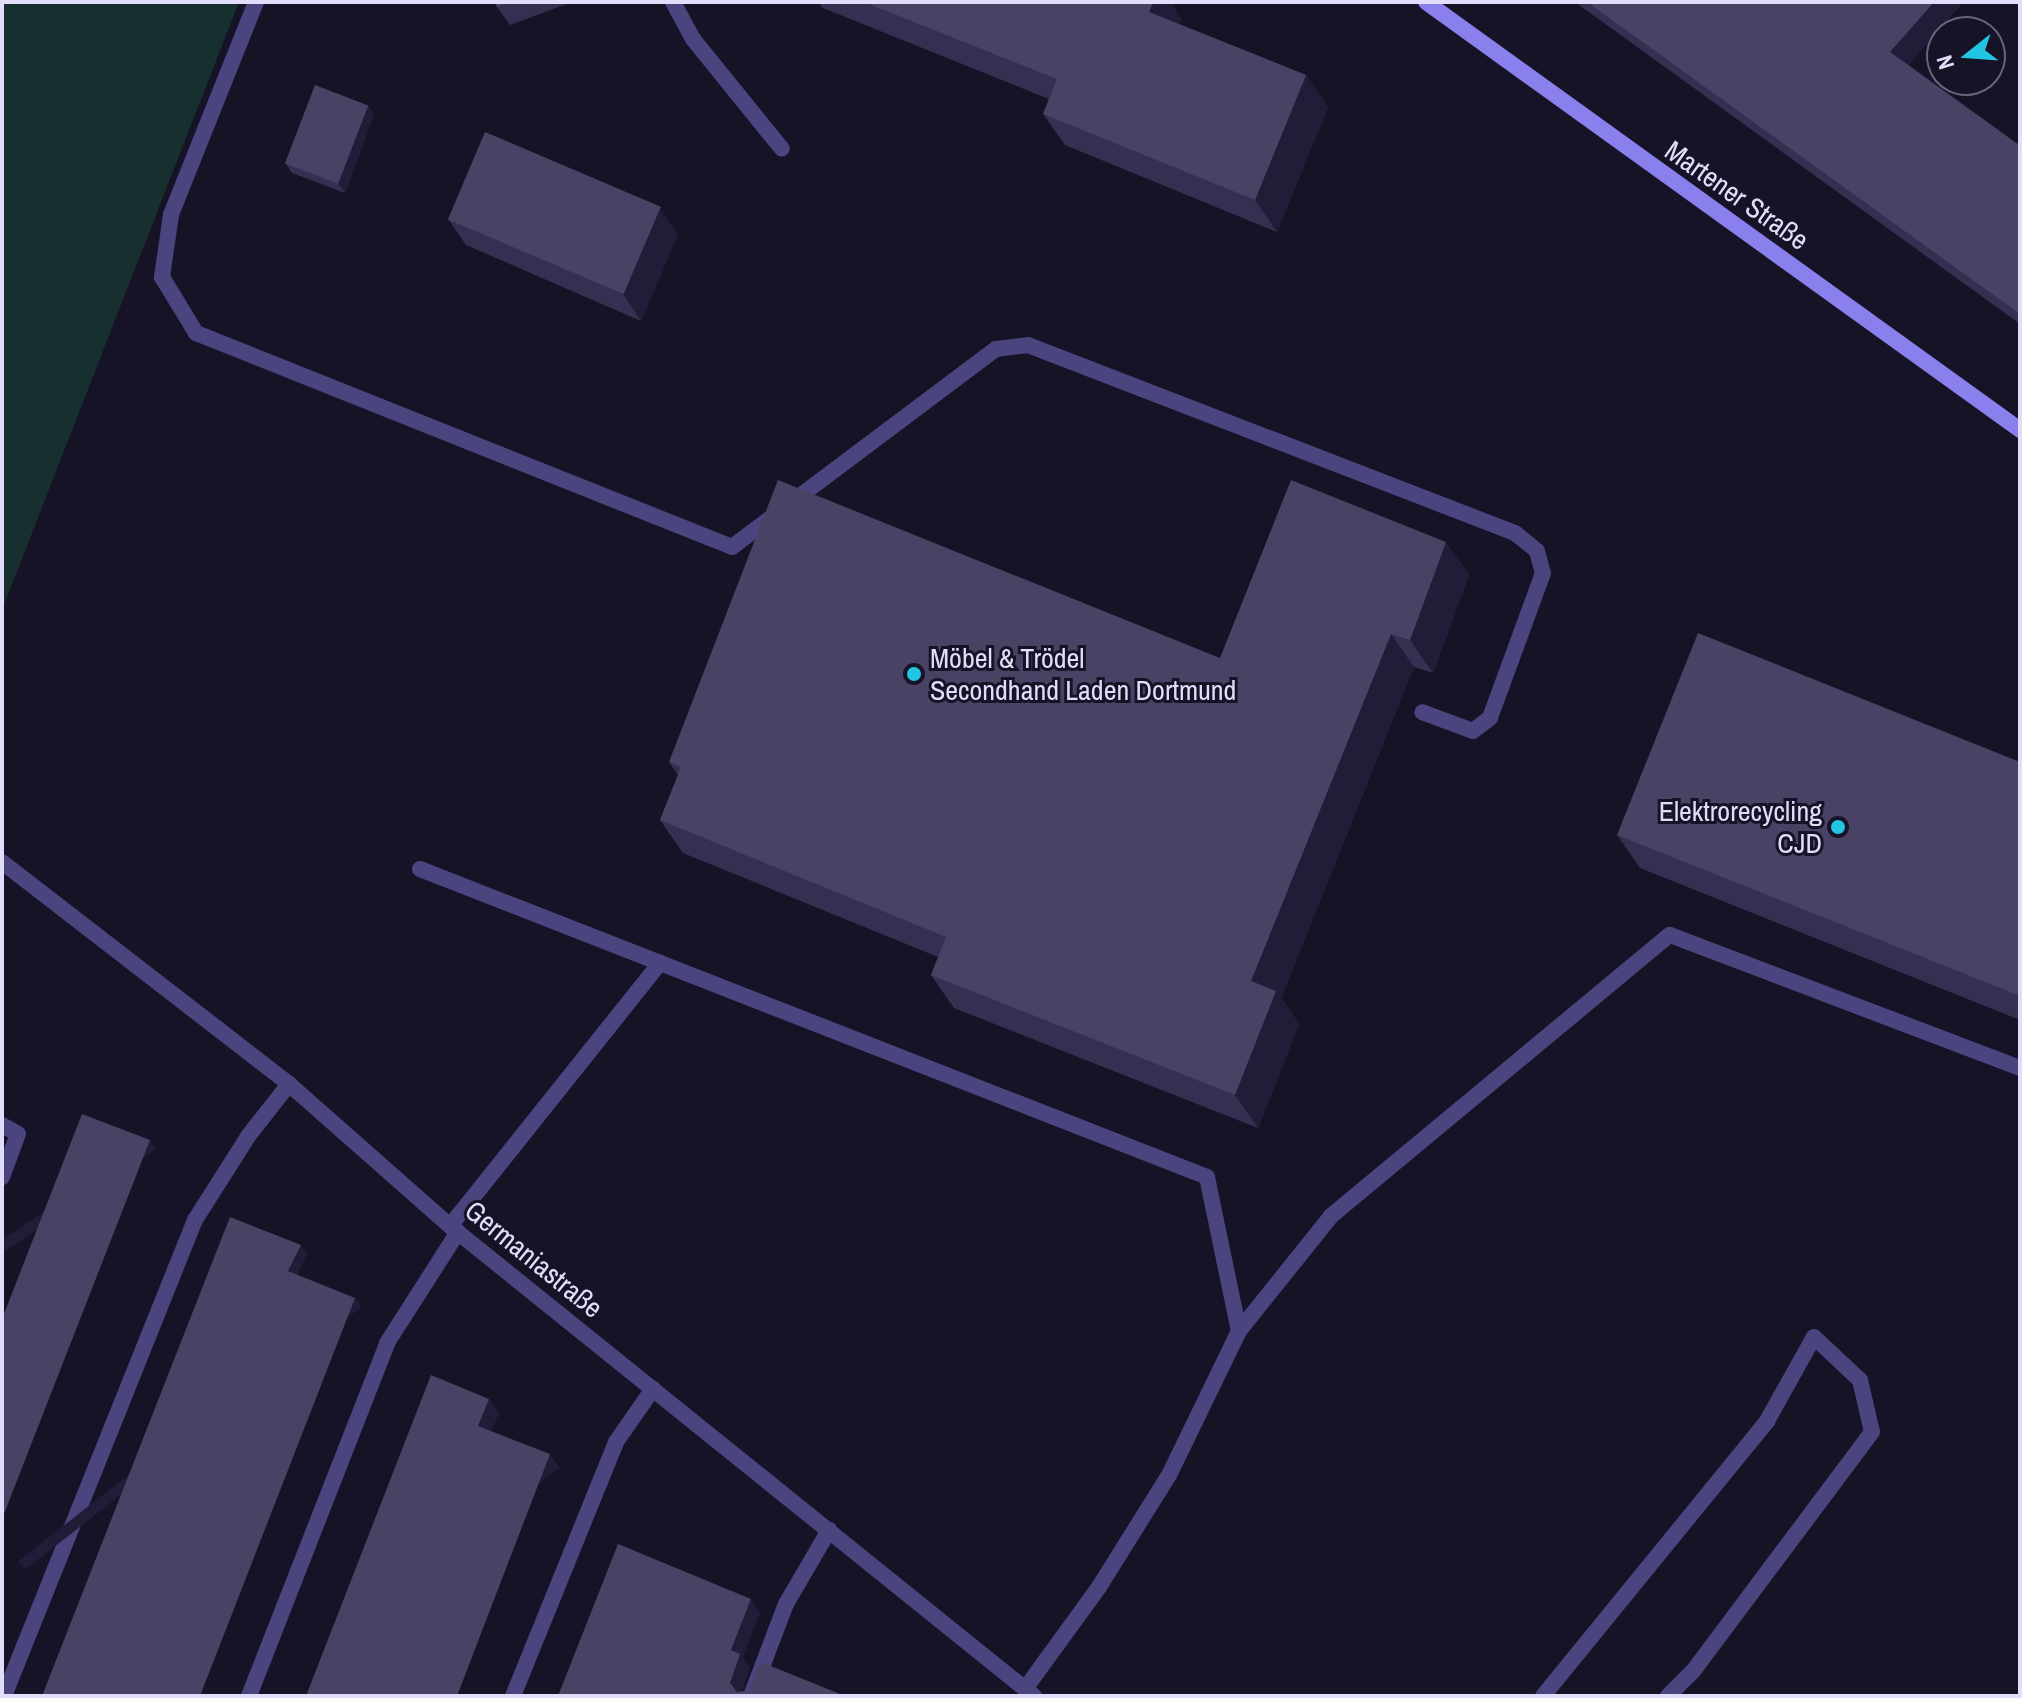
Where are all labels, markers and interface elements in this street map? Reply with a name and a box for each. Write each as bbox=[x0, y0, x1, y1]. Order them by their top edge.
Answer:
north arrow bbox=[1926, 16, 2006, 96]
text: N bbox=[1929, 52, 1961, 73]
street label: Martener Straße bbox=[1659, 133, 1815, 257]
place label: Möbel & Trödel Secondhand Laden Dortmund bbox=[930, 641, 1236, 707]
marker: Möbel & Trödel Secondhand Laden Dortmund bbox=[905, 665, 923, 683]
place label: Elektrorecycling CJD bbox=[1659, 794, 1822, 860]
marker: Elektrorecycling CJD bbox=[1829, 818, 1847, 836]
street label: Germaniastraße bbox=[458, 1193, 610, 1325]

